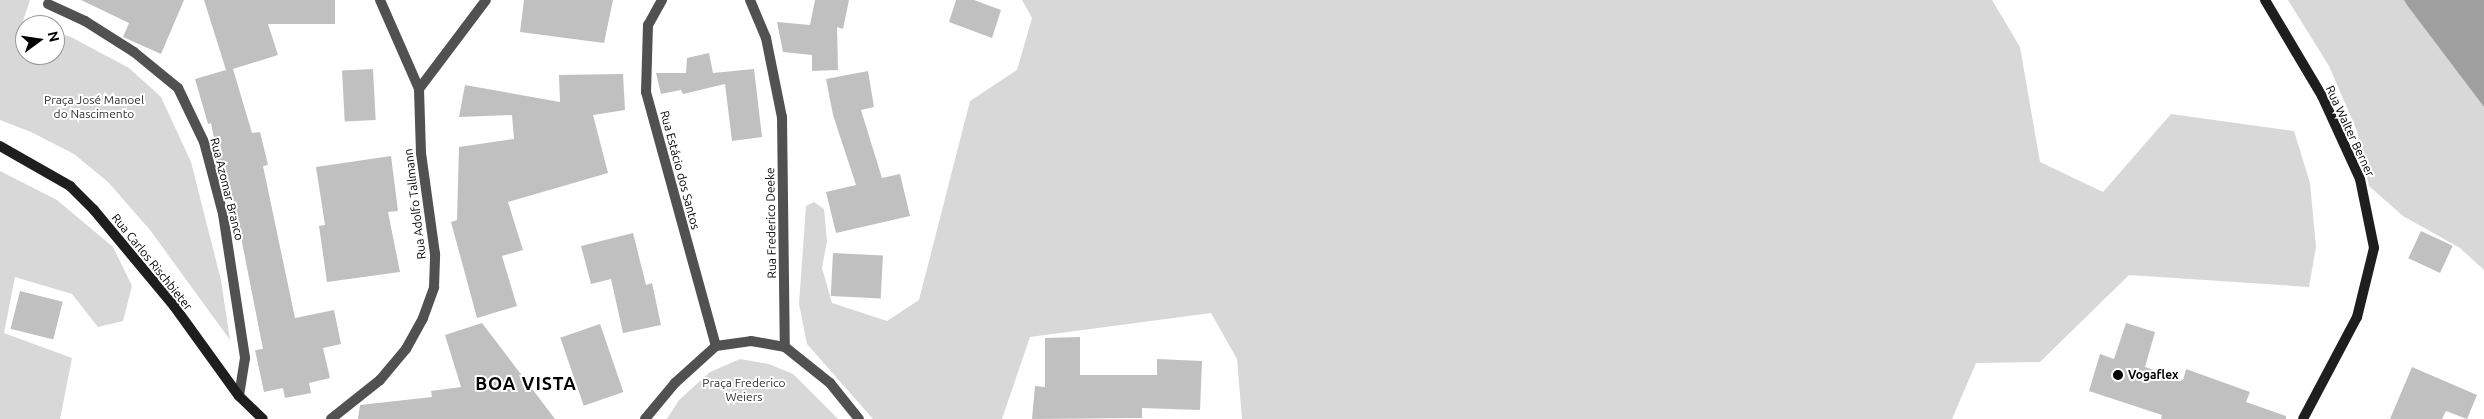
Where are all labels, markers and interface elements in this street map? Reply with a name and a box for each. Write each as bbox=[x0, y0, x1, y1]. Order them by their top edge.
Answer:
north arrow bbox=[15, 15, 65, 65]
text: N bbox=[45, 30, 63, 44]
street label: Rua Walter Berner bbox=[2323, 83, 2377, 179]
park label: Praça José Manoel do Nascimento bbox=[44, 93, 144, 121]
street label: Rua Estácio dos Santos bbox=[657, 109, 703, 231]
street label: Rua Azomar Branco bbox=[207, 136, 247, 242]
street label: Rua Adolfo Tallmann bbox=[401, 148, 429, 260]
street label: Rua Frederico Deeke bbox=[763, 167, 779, 279]
street label: Rua Carlos Rischbieter bbox=[109, 211, 195, 313]
place label: Vogaflex bbox=[2128, 368, 2179, 382]
marker: Vogaflex bbox=[2112, 369, 2124, 381]
district label: BOA VISTA bbox=[474, 372, 578, 394]
park label: Praça Frederico Weiers bbox=[702, 376, 786, 404]

